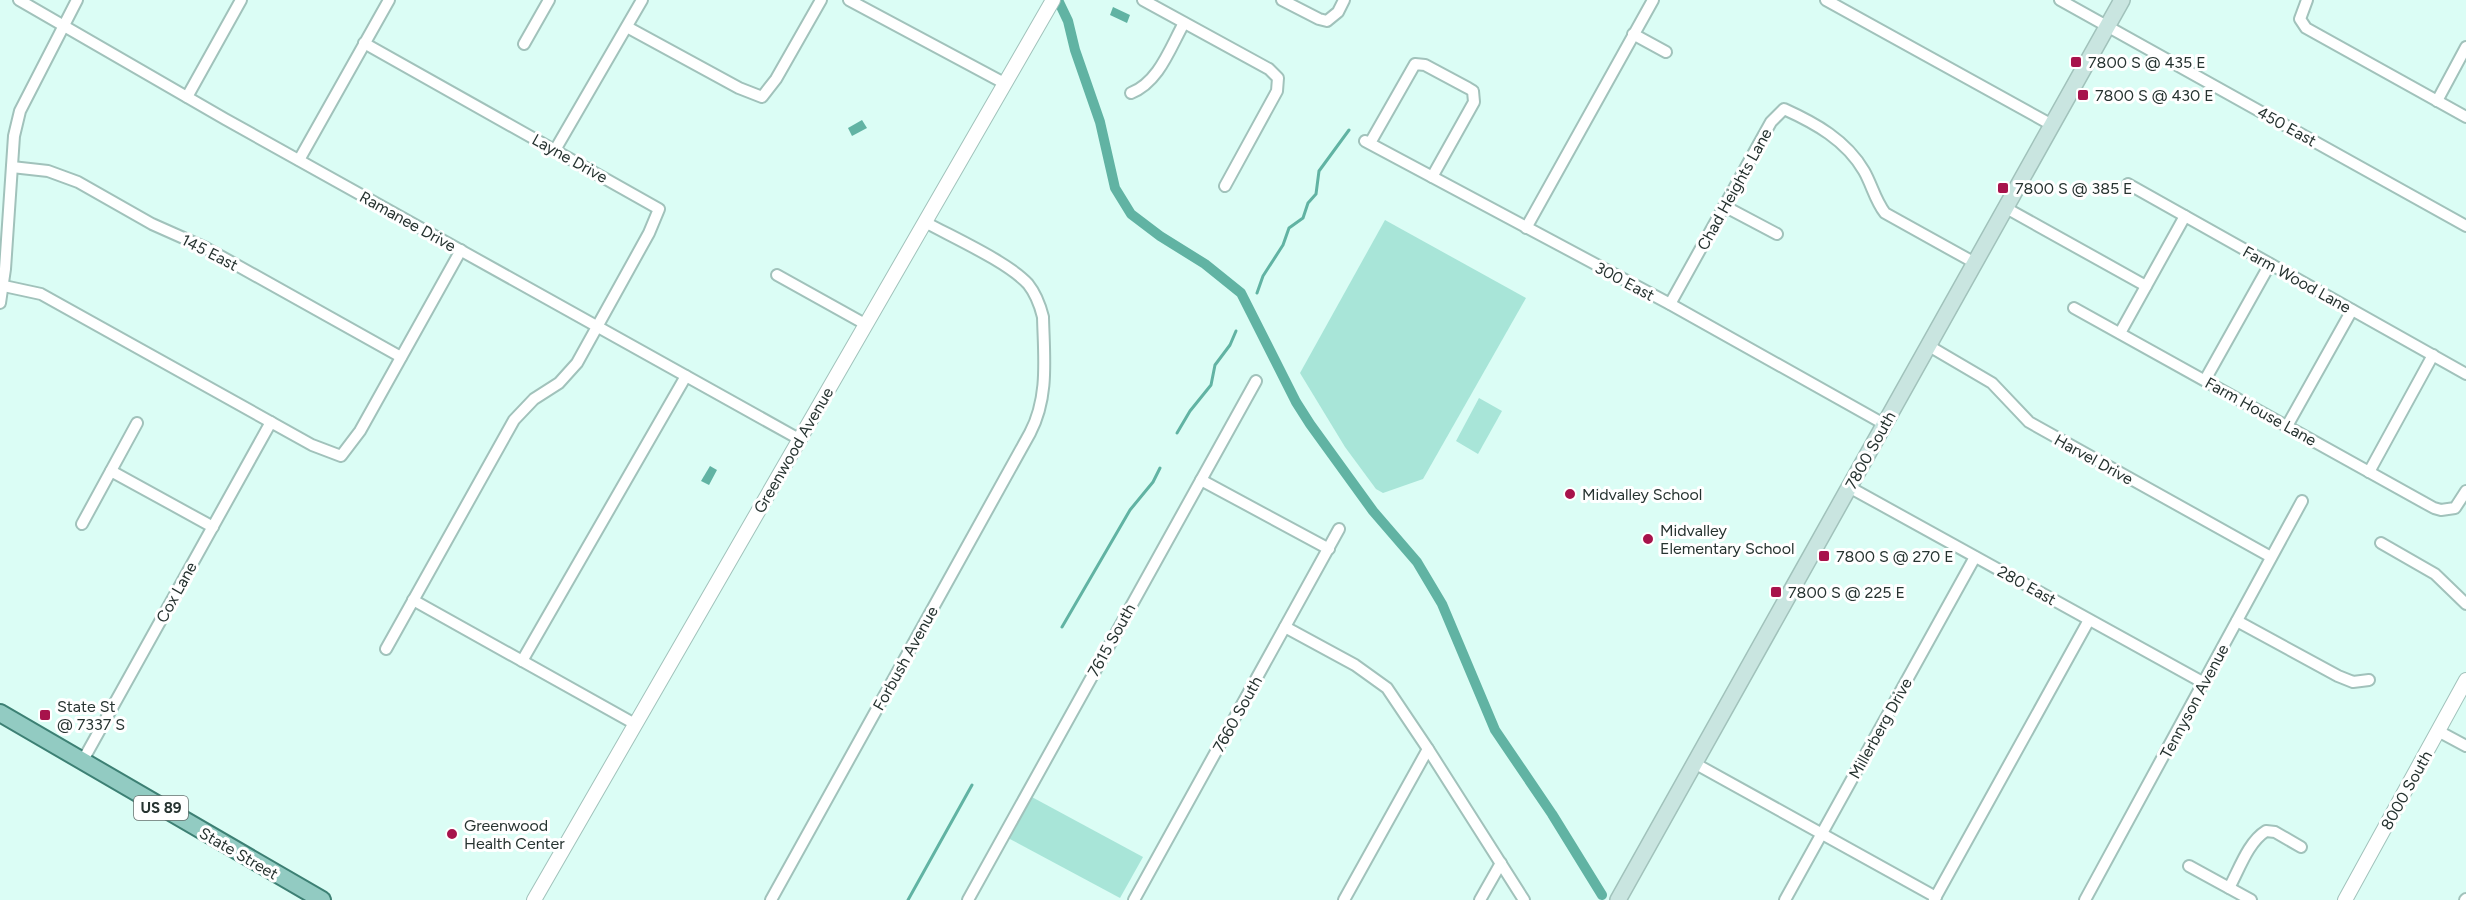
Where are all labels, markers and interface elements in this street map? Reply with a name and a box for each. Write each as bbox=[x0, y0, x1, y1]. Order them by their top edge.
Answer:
place label: 7800 S @ 435 E bbox=[2088, 53, 2206, 72]
marker: 7800 S @ 435 E bbox=[2069, 55, 2083, 69]
place label: 7800 S @ 430 E bbox=[2095, 86, 2214, 105]
marker: 7800 S @ 430 E bbox=[2076, 88, 2090, 102]
street label: 450 East bbox=[2254, 102, 2320, 150]
street label: Chad Heights Lane bbox=[1693, 125, 1776, 253]
street label: Layne Drive bbox=[529, 130, 611, 187]
place label: 7800 S @ 385 E bbox=[2015, 179, 2133, 198]
marker: 7800 S @ 385 E bbox=[1996, 181, 2010, 195]
street label: Ramanee Drive bbox=[356, 187, 460, 256]
street label: 145 East bbox=[178, 230, 241, 275]
street label: Farm Wood Lane bbox=[2239, 242, 2354, 317]
street label: 300 East bbox=[1592, 258, 1658, 305]
street label: Farm House Lane bbox=[2202, 373, 2320, 450]
street label: Greenwood Avenue bbox=[750, 384, 837, 517]
street label: 7800 South bbox=[1841, 408, 1900, 492]
street label: Harvel Drive bbox=[2051, 430, 2137, 489]
place label: Midvalley School bbox=[1582, 485, 1702, 504]
marker: Midvalley School bbox=[1563, 487, 1577, 501]
place label: Midvalley Elementary School bbox=[1660, 521, 1794, 558]
marker: Midvalley Elementary School bbox=[1641, 532, 1655, 546]
place label: 7800 S @ 270 E bbox=[1836, 547, 1954, 566]
marker: 7800 S @ 270 E bbox=[1817, 549, 1831, 563]
street label: Cox Lane bbox=[152, 558, 201, 626]
street label: 280 East bbox=[1994, 562, 2059, 609]
place label: 7800 S @ 225 E bbox=[1788, 583, 1905, 602]
marker: 7800 S @ 225 E bbox=[1769, 585, 1783, 599]
street label: 7615 South bbox=[1084, 600, 1139, 680]
street label: Forbush Avenue bbox=[869, 603, 942, 714]
street label: Tennyson Avenue bbox=[2156, 641, 2233, 762]
street label: 7660 South bbox=[1209, 673, 1266, 756]
street label: Millerberg Drive bbox=[1845, 674, 1916, 782]
place label: State St @ 7337 S bbox=[57, 697, 125, 734]
marker: State St @ 7337 S bbox=[38, 708, 52, 722]
street label: 8000 South bbox=[2377, 747, 2436, 833]
road number: US 89 bbox=[134, 796, 188, 820]
place label: Greenwood Health Center bbox=[464, 816, 565, 853]
street label: State Street bbox=[196, 823, 281, 884]
marker: Greenwood Health Center bbox=[445, 827, 459, 841]

